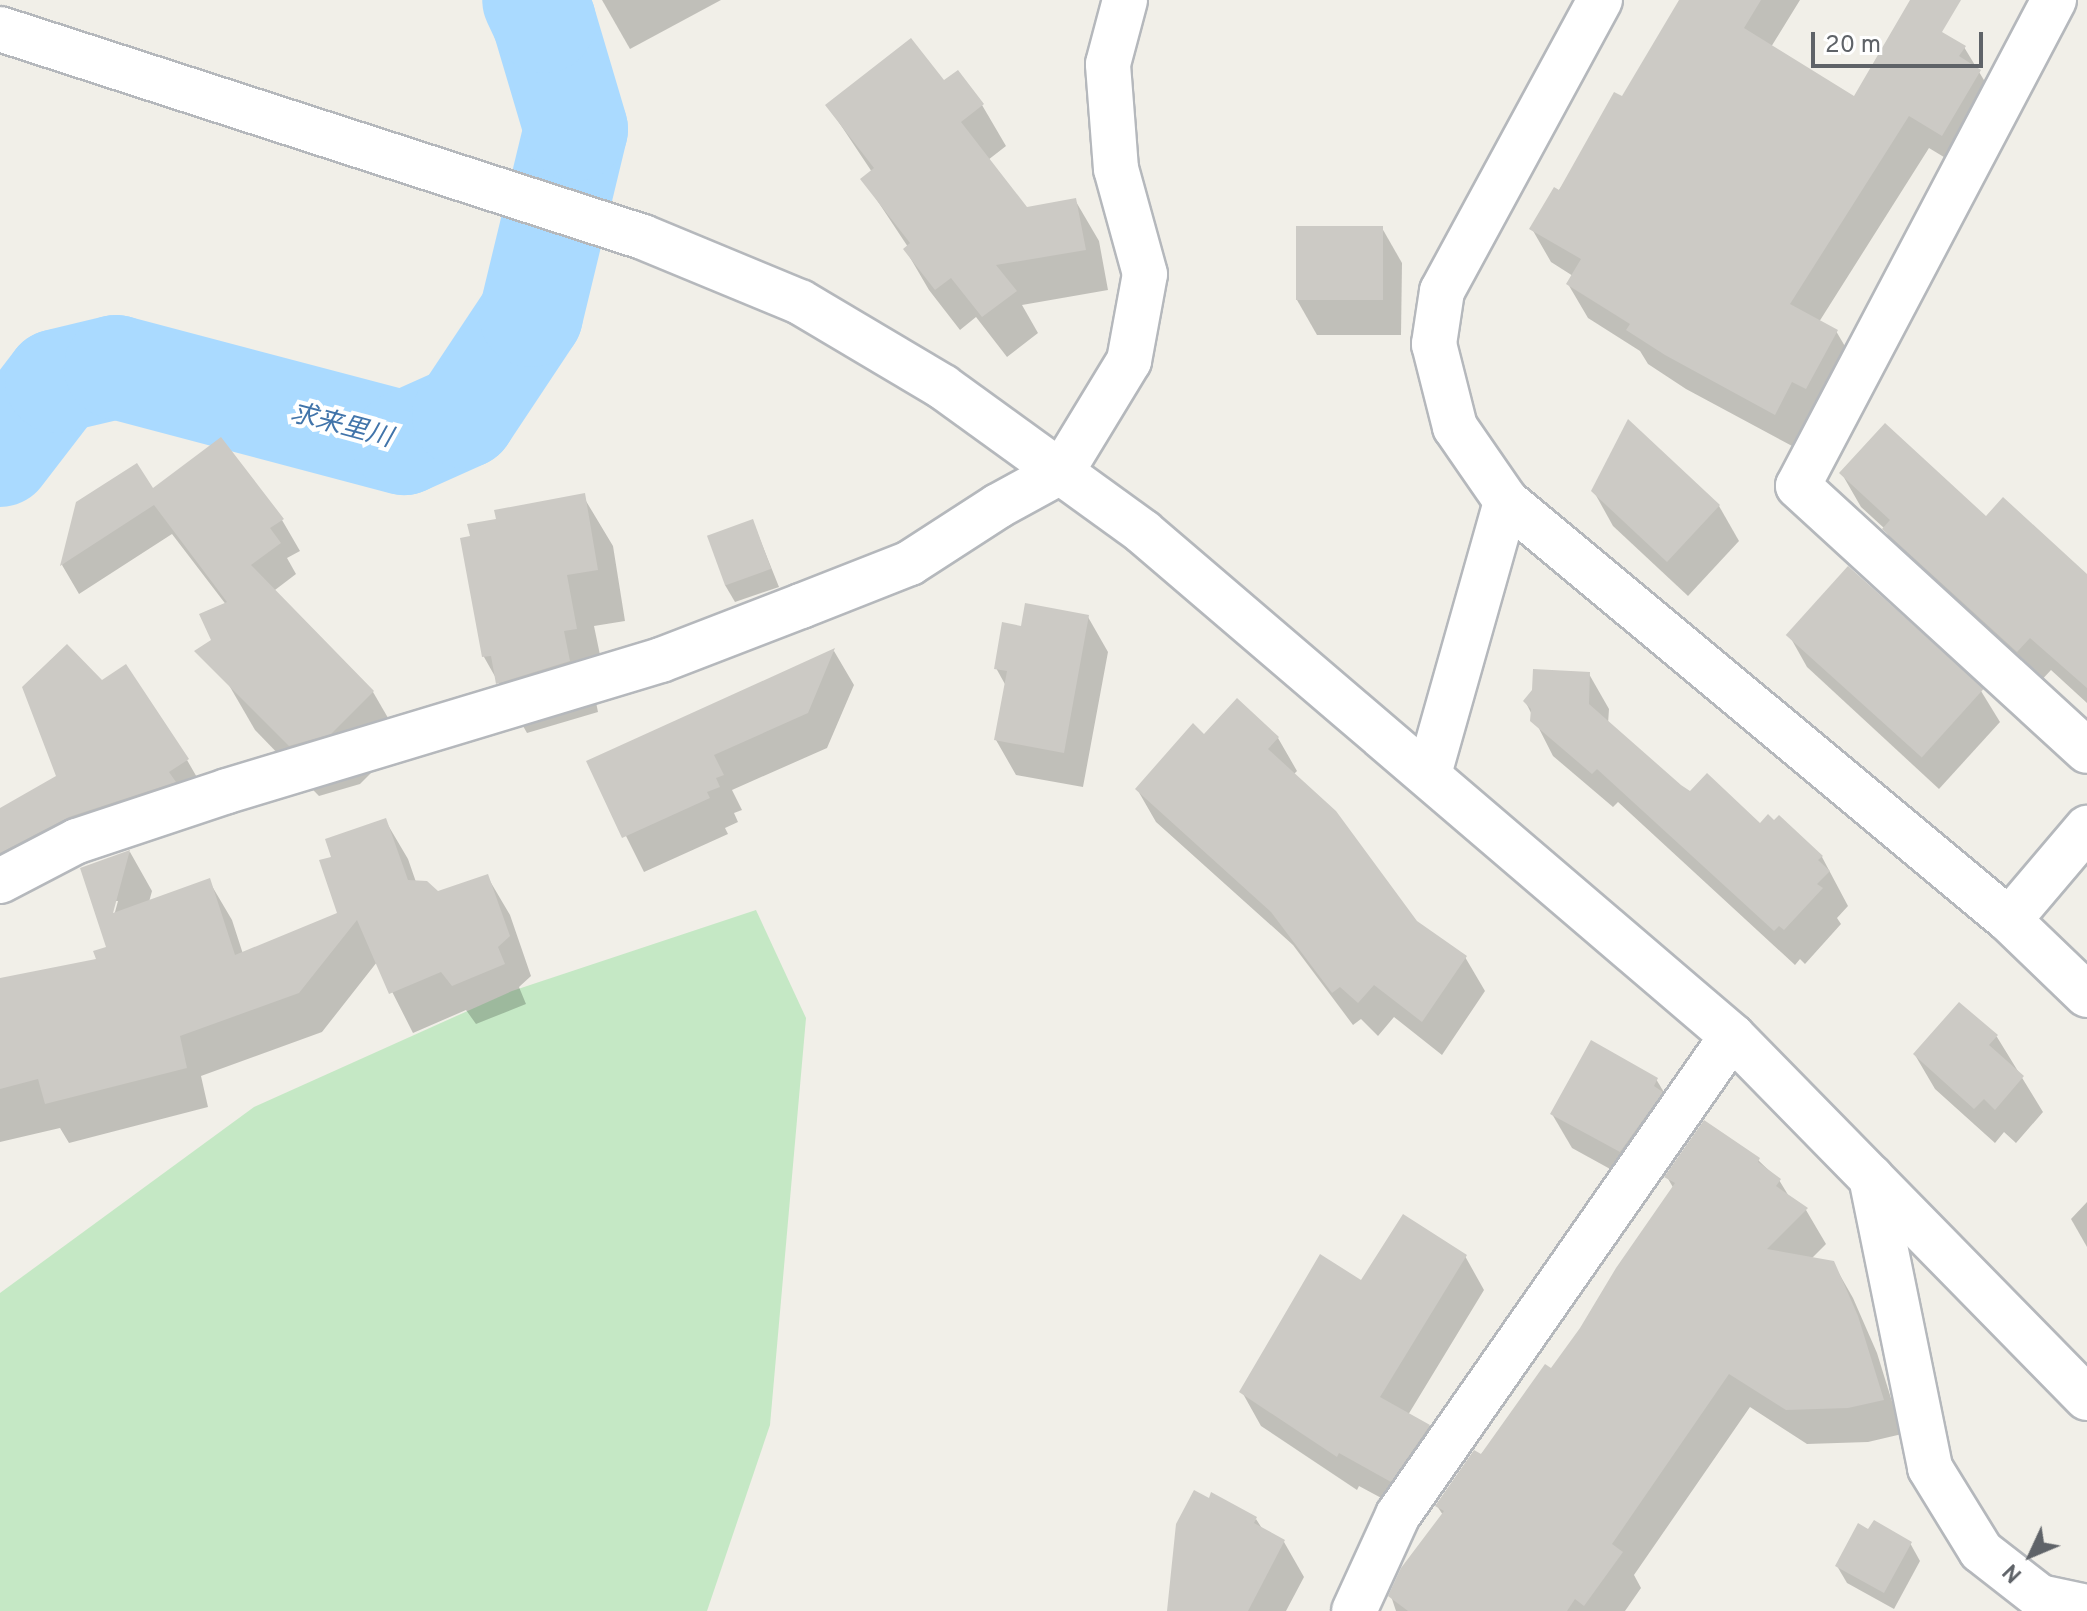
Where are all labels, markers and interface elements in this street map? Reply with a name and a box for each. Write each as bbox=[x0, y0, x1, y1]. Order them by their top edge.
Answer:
scale bar bbox=[1815, 16, 1987, 66]
text: 20 m bbox=[1825, 31, 1881, 61]
water label: 求来里川 bbox=[287, 398, 395, 456]
north arrow bbox=[1991, 1515, 2071, 1595]
text: N bbox=[1998, 1557, 2029, 1587]

